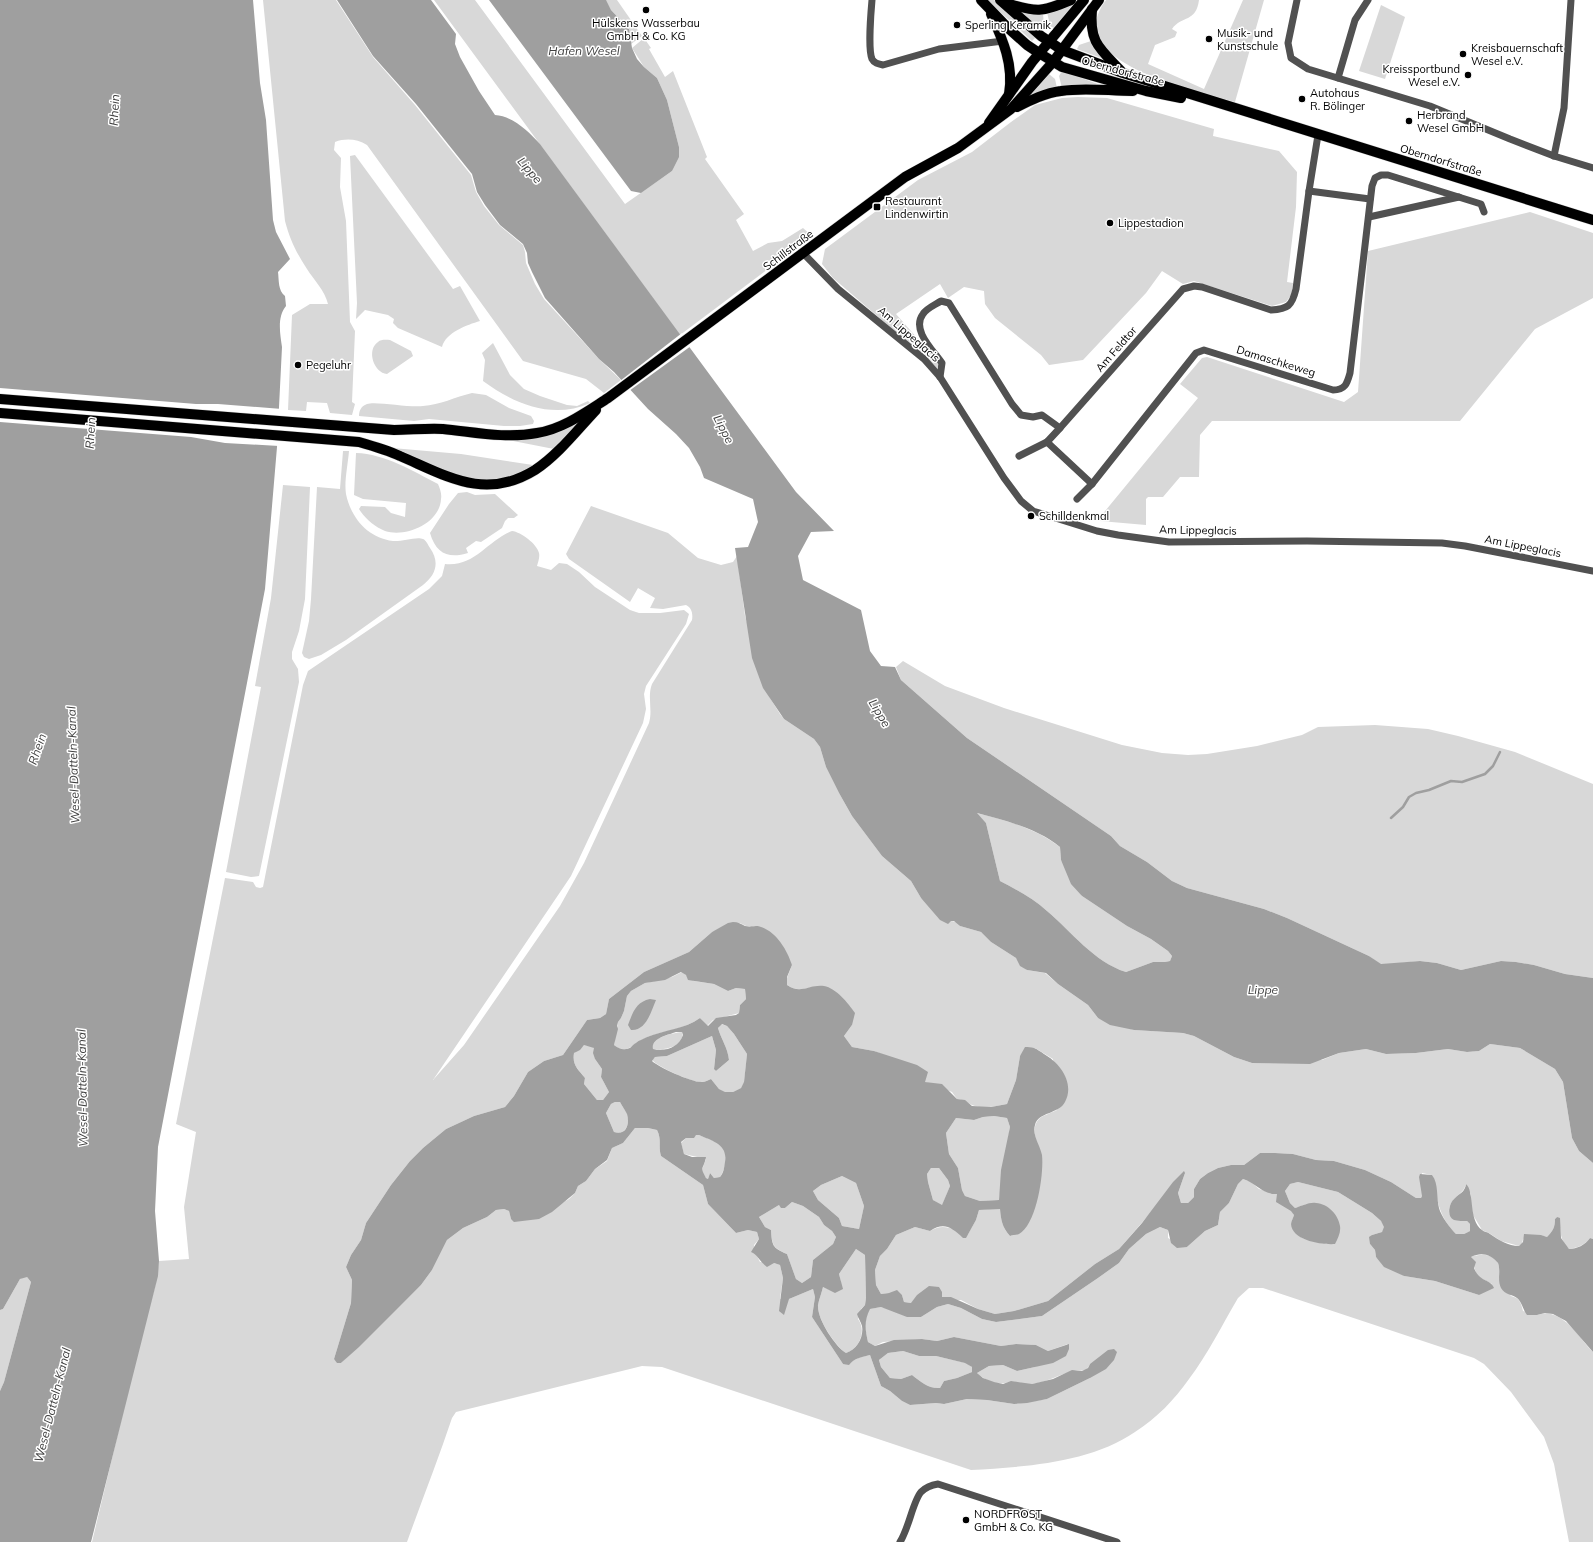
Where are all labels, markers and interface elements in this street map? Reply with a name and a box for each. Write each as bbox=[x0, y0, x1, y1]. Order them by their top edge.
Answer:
marker: Hülskens Wasserbau GmbH & Co. KG bbox=[641, 5, 651, 15]
place label: Hülskens Wasserbau GmbH & Co. KG bbox=[592, 16, 700, 43]
place label: Sperling Keramik bbox=[965, 18, 1051, 32]
marker: Sperling Keramik bbox=[952, 20, 962, 30]
place label: Musik- und Kunstschule bbox=[1217, 26, 1278, 53]
marker: Musik- und Kunstschule bbox=[1204, 34, 1214, 44]
place label: Kreisbauernschaft Wesel e.V. bbox=[1471, 41, 1563, 68]
water label: Hafen Wesel bbox=[548, 43, 620, 58]
marker: Kreisbauernschaft Wesel e.V. bbox=[1458, 49, 1468, 59]
street label: Oberndorfstraße bbox=[1080, 53, 1166, 89]
place label: Kreissportbund Wesel e.V. bbox=[1383, 62, 1460, 89]
marker: Kreissportbund Wesel e.V. bbox=[1463, 70, 1473, 80]
place label: Autohaus R. Bölinger bbox=[1310, 86, 1365, 113]
water label: Rhein bbox=[106, 94, 122, 126]
marker: Autohaus R. Bölinger bbox=[1297, 94, 1307, 104]
place label: Herbrand Wesel GmbH bbox=[1417, 108, 1484, 135]
marker: Herbrand Wesel GmbH bbox=[1404, 116, 1414, 126]
street label: Oberndorfstraße bbox=[1398, 141, 1484, 179]
water label: Lippe bbox=[514, 154, 546, 187]
place label: Restaurant Lindenwirtin bbox=[885, 194, 948, 221]
marker: Restaurant Lindenwirtin bbox=[872, 202, 882, 212]
place label: Lippestadion bbox=[1118, 216, 1184, 230]
marker: Lippestadion bbox=[1105, 218, 1115, 228]
street label: Schillstraße bbox=[760, 227, 816, 273]
street label: Am Lippeglacis bbox=[875, 303, 943, 365]
street label: Am Feldtor bbox=[1092, 323, 1140, 375]
street label: Damaschkeweg bbox=[1235, 342, 1317, 380]
place label: Pegeluhr bbox=[306, 358, 351, 372]
marker: Pegeluhr bbox=[293, 360, 303, 370]
water label: Lippe bbox=[710, 412, 738, 446]
water label: Rhein bbox=[82, 417, 98, 449]
place label: Schilldenkmal bbox=[1039, 509, 1109, 523]
marker: Schilldenkmal bbox=[1026, 511, 1036, 521]
street label: Am Lippeglacis bbox=[1159, 522, 1237, 538]
street label: Am Lippeglacis bbox=[1483, 532, 1563, 560]
water label: Lippe bbox=[866, 696, 894, 730]
water label: Wesel-Datteln-Kanal bbox=[63, 706, 83, 824]
water label: Rhein bbox=[25, 732, 49, 766]
water label: Lippe bbox=[1248, 982, 1279, 997]
water label: Wesel-Datteln-Kanal bbox=[73, 1029, 91, 1147]
water label: Wesel-Datteln-Kanal bbox=[31, 1346, 74, 1464]
place label: NORDFROST GmbH & Co. KG bbox=[974, 1507, 1053, 1534]
marker: NORDFROST GmbH & Co. KG bbox=[961, 1515, 971, 1525]

